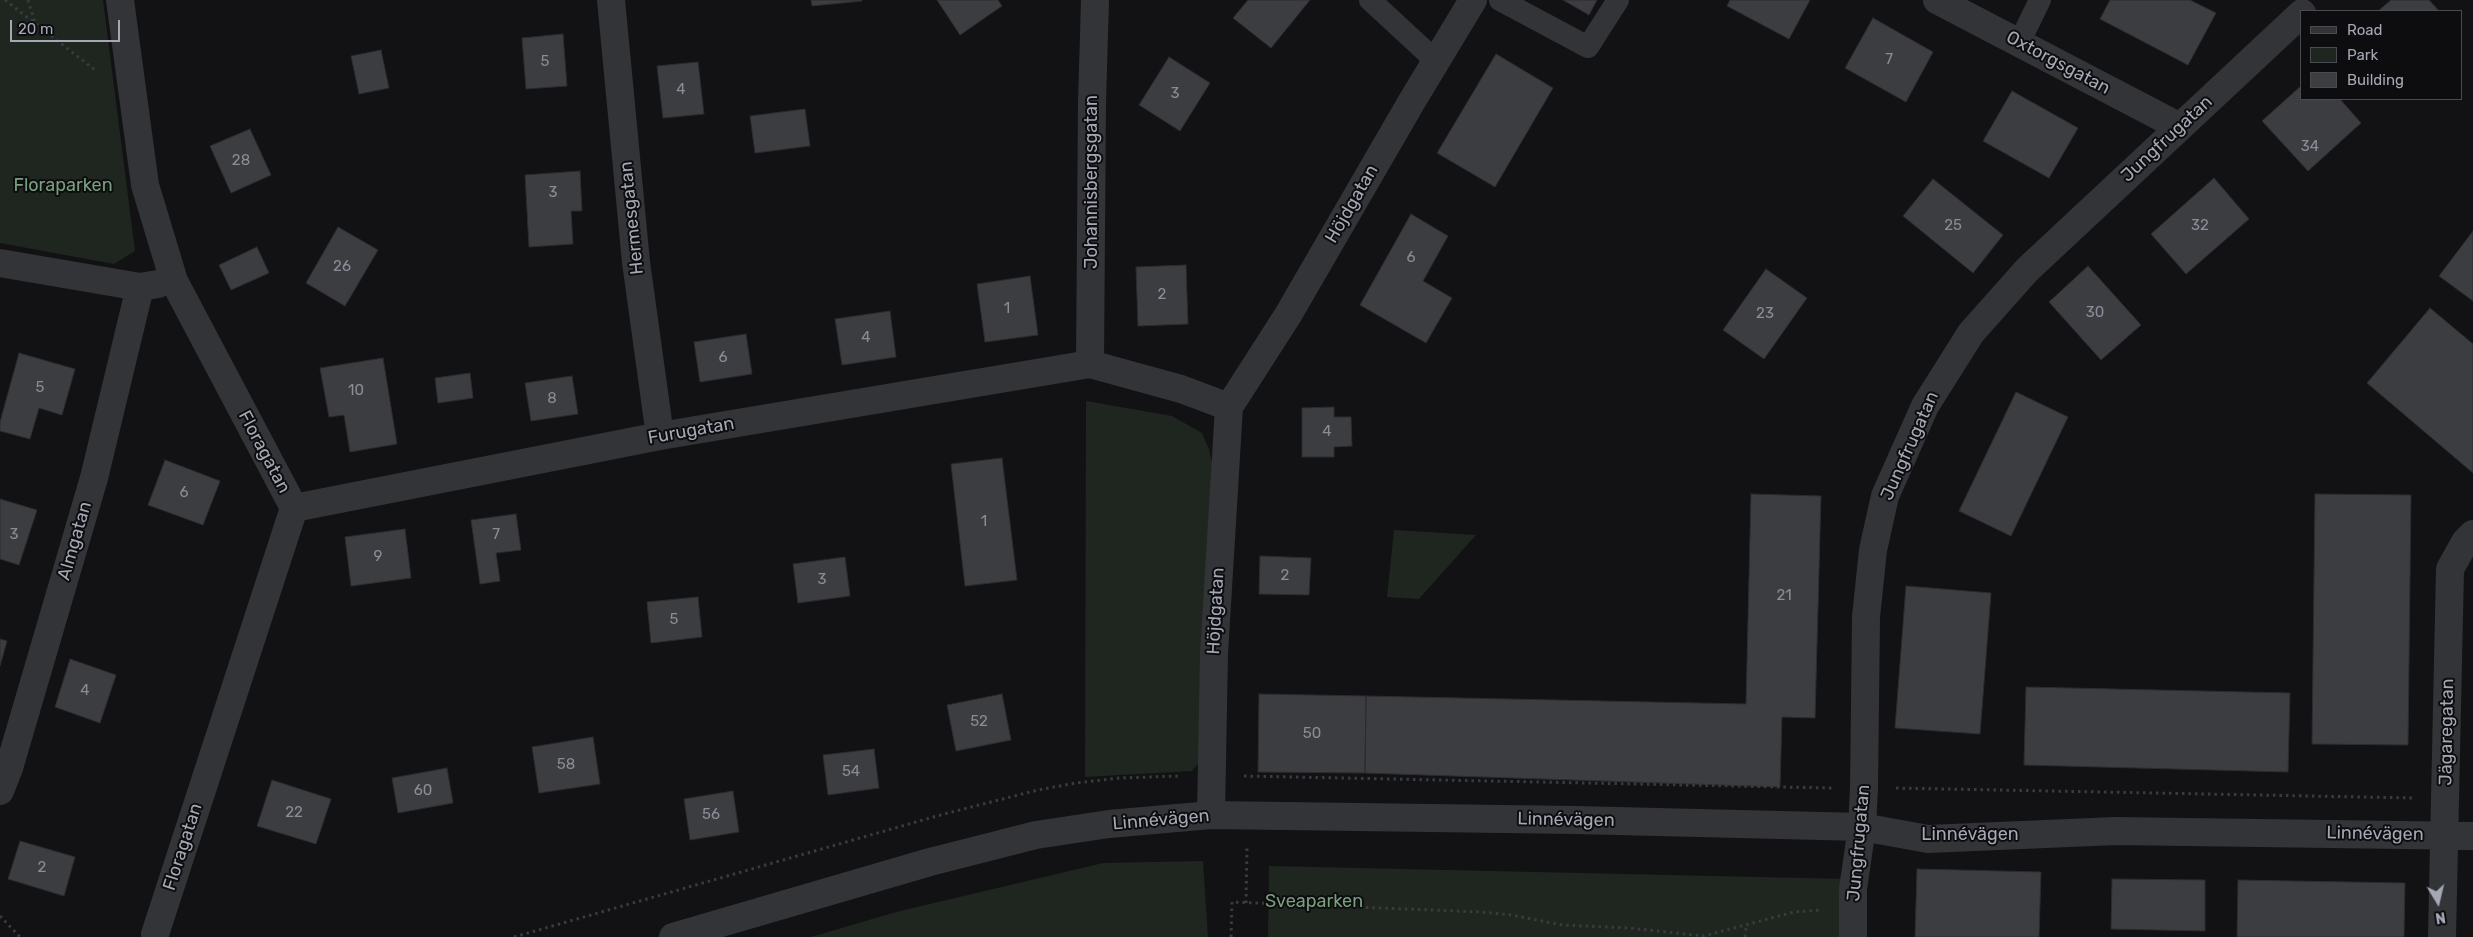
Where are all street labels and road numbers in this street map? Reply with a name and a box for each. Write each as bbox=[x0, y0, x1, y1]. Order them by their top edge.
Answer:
street label: Oxtorgsgatan bbox=[2002, 27, 2114, 99]
street label: Jungfrugatan bbox=[2117, 91, 2217, 187]
street label: Johannisbergsgatan bbox=[1081, 95, 1103, 269]
street label: Hermesgatan bbox=[615, 160, 649, 276]
street label: Höjdgatan bbox=[1321, 161, 1383, 247]
street label: Jungfrugatan bbox=[1876, 388, 1944, 504]
street label: Floragatan bbox=[233, 407, 295, 497]
street label: Furugatan bbox=[646, 413, 736, 449]
street label: Almgatan bbox=[53, 499, 97, 583]
street label: Höjdgatan bbox=[1203, 567, 1229, 655]
street label: Jägaregatan bbox=[2435, 678, 2459, 786]
street label: Jungfrugatan bbox=[1843, 784, 1875, 902]
street label: Floragatan bbox=[159, 801, 207, 893]
street label: Linnévägen bbox=[1112, 805, 1210, 835]
street label: Linnévägen bbox=[1517, 808, 1615, 832]
street label: Linnévägen bbox=[2326, 822, 2424, 846]
street label: Linnévägen bbox=[1921, 824, 2019, 846]

